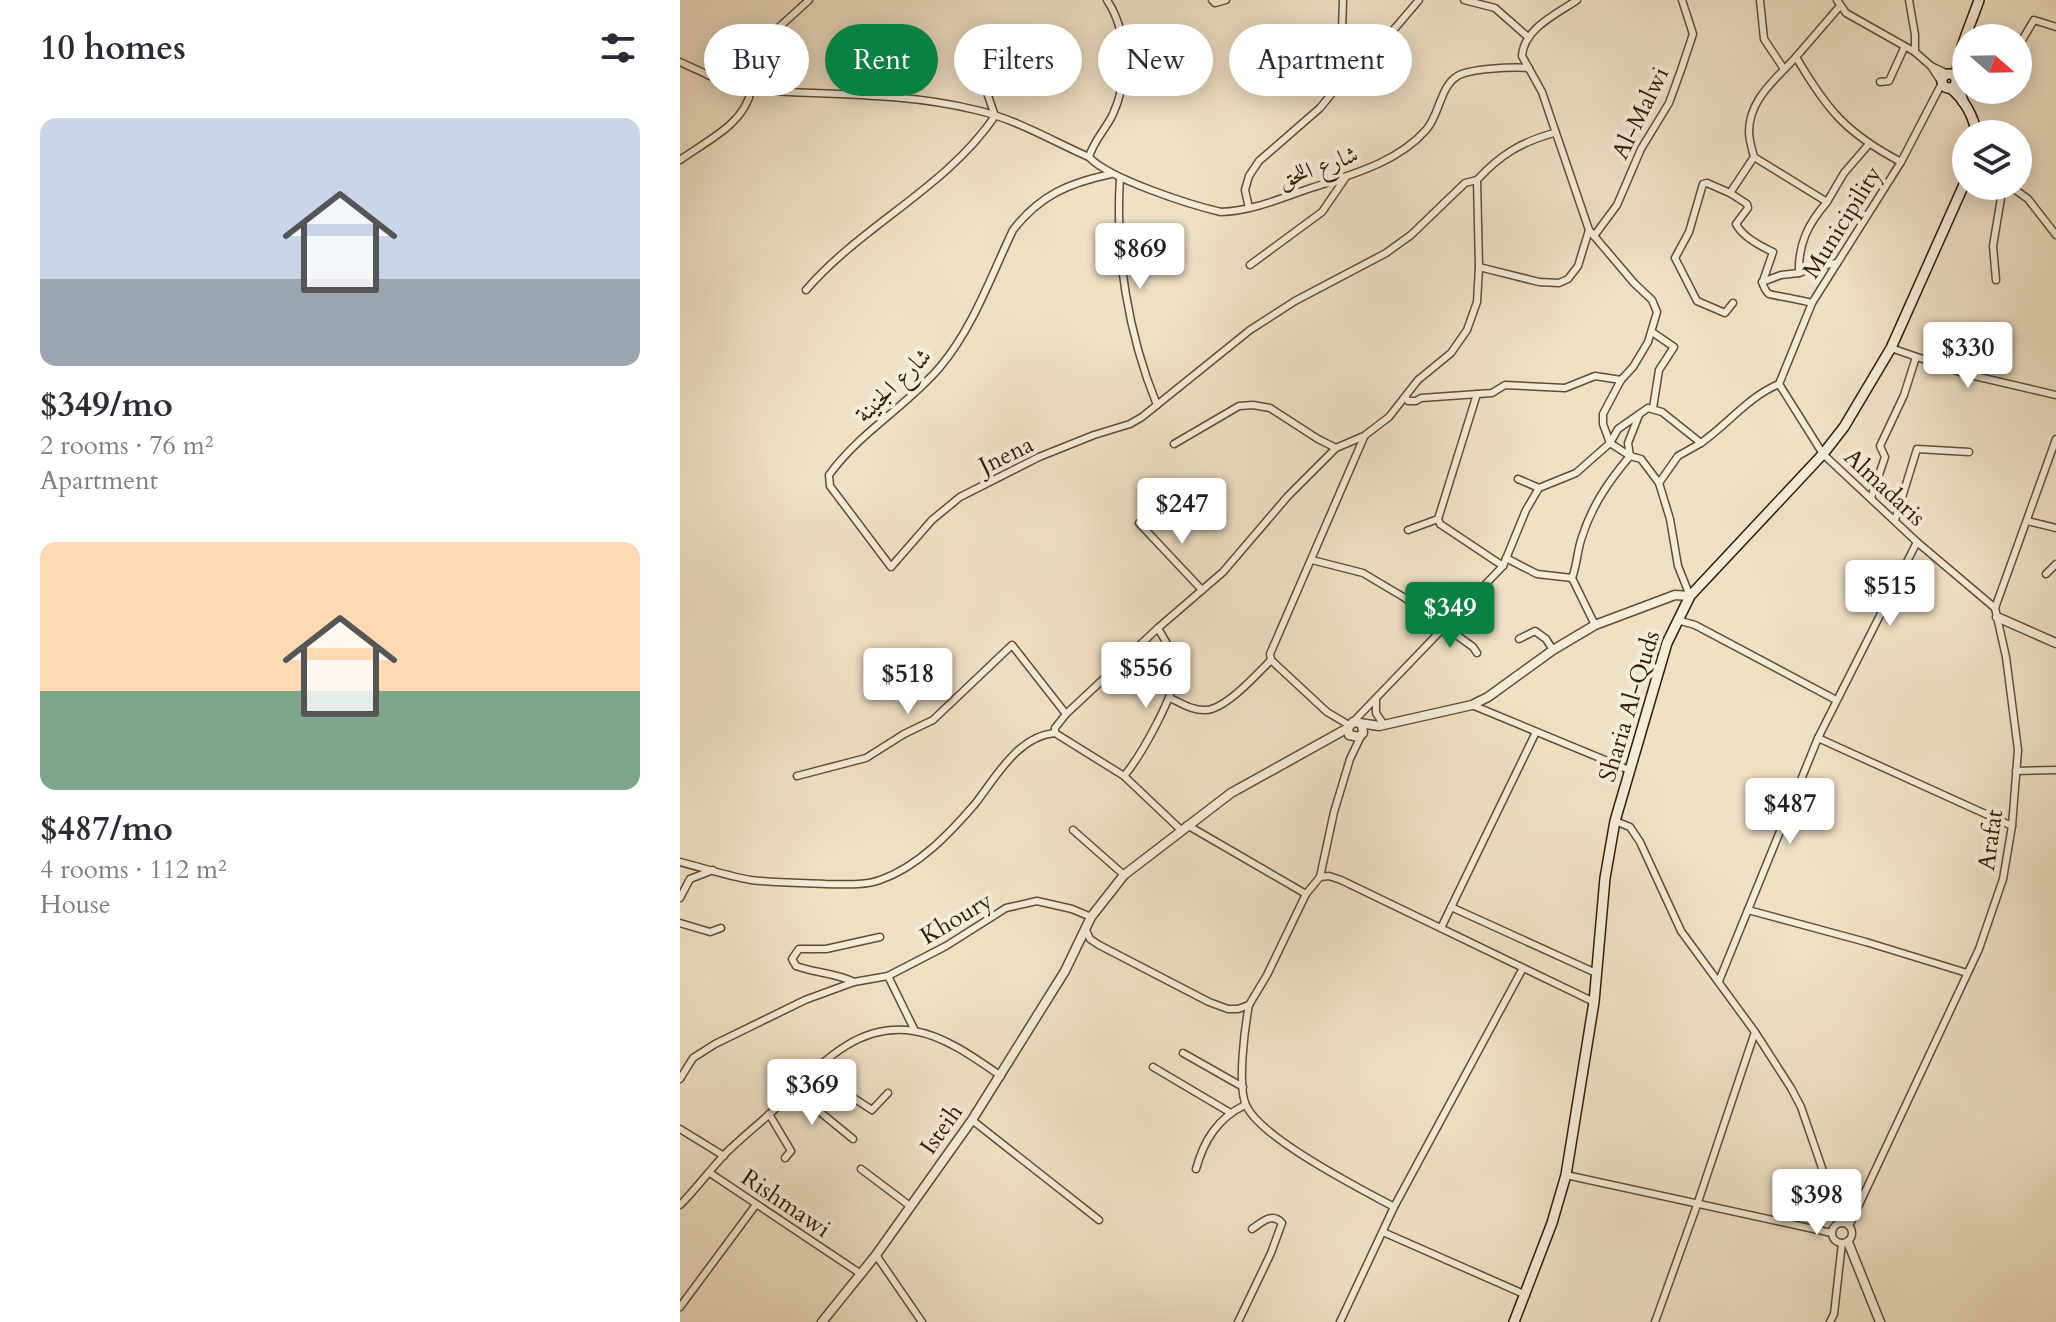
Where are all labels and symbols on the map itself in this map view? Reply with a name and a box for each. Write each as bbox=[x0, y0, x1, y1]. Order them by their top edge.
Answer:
north arrow bbox=[1952, 24, 2032, 104]
street label: Al-Malwi bbox=[1604, 61, 1677, 165]
street label: شارع اللحق bbox=[1274, 138, 1364, 200]
street label: Municipility bbox=[1795, 160, 1890, 285]
pin: $869 bbox=[1093, 223, 1187, 291]
pin: $330 bbox=[1921, 322, 2015, 390]
street label: شارع الجنينة bbox=[848, 340, 941, 432]
street label: Jnena bbox=[971, 428, 1039, 484]
street label: Almadaris bbox=[1837, 441, 1933, 534]
pin: $247 bbox=[1135, 478, 1229, 546]
pin: $515 bbox=[1843, 560, 1937, 628]
pin: $349 bbox=[1403, 582, 1497, 650]
street label: Sharia Al-Quds bbox=[1591, 627, 1668, 786]
pin: $556 bbox=[1099, 642, 1193, 710]
pin: $518 bbox=[861, 648, 955, 716]
pin: $487 bbox=[1743, 778, 1837, 846]
street label: Arafat bbox=[1970, 807, 2011, 873]
street label: Khoury bbox=[914, 884, 999, 953]
pin: $369 bbox=[765, 1059, 859, 1127]
street label: Isteih bbox=[912, 1097, 971, 1161]
street label: Rishmawi bbox=[735, 1161, 837, 1246]
pin: $398 bbox=[1770, 1169, 1864, 1237]

